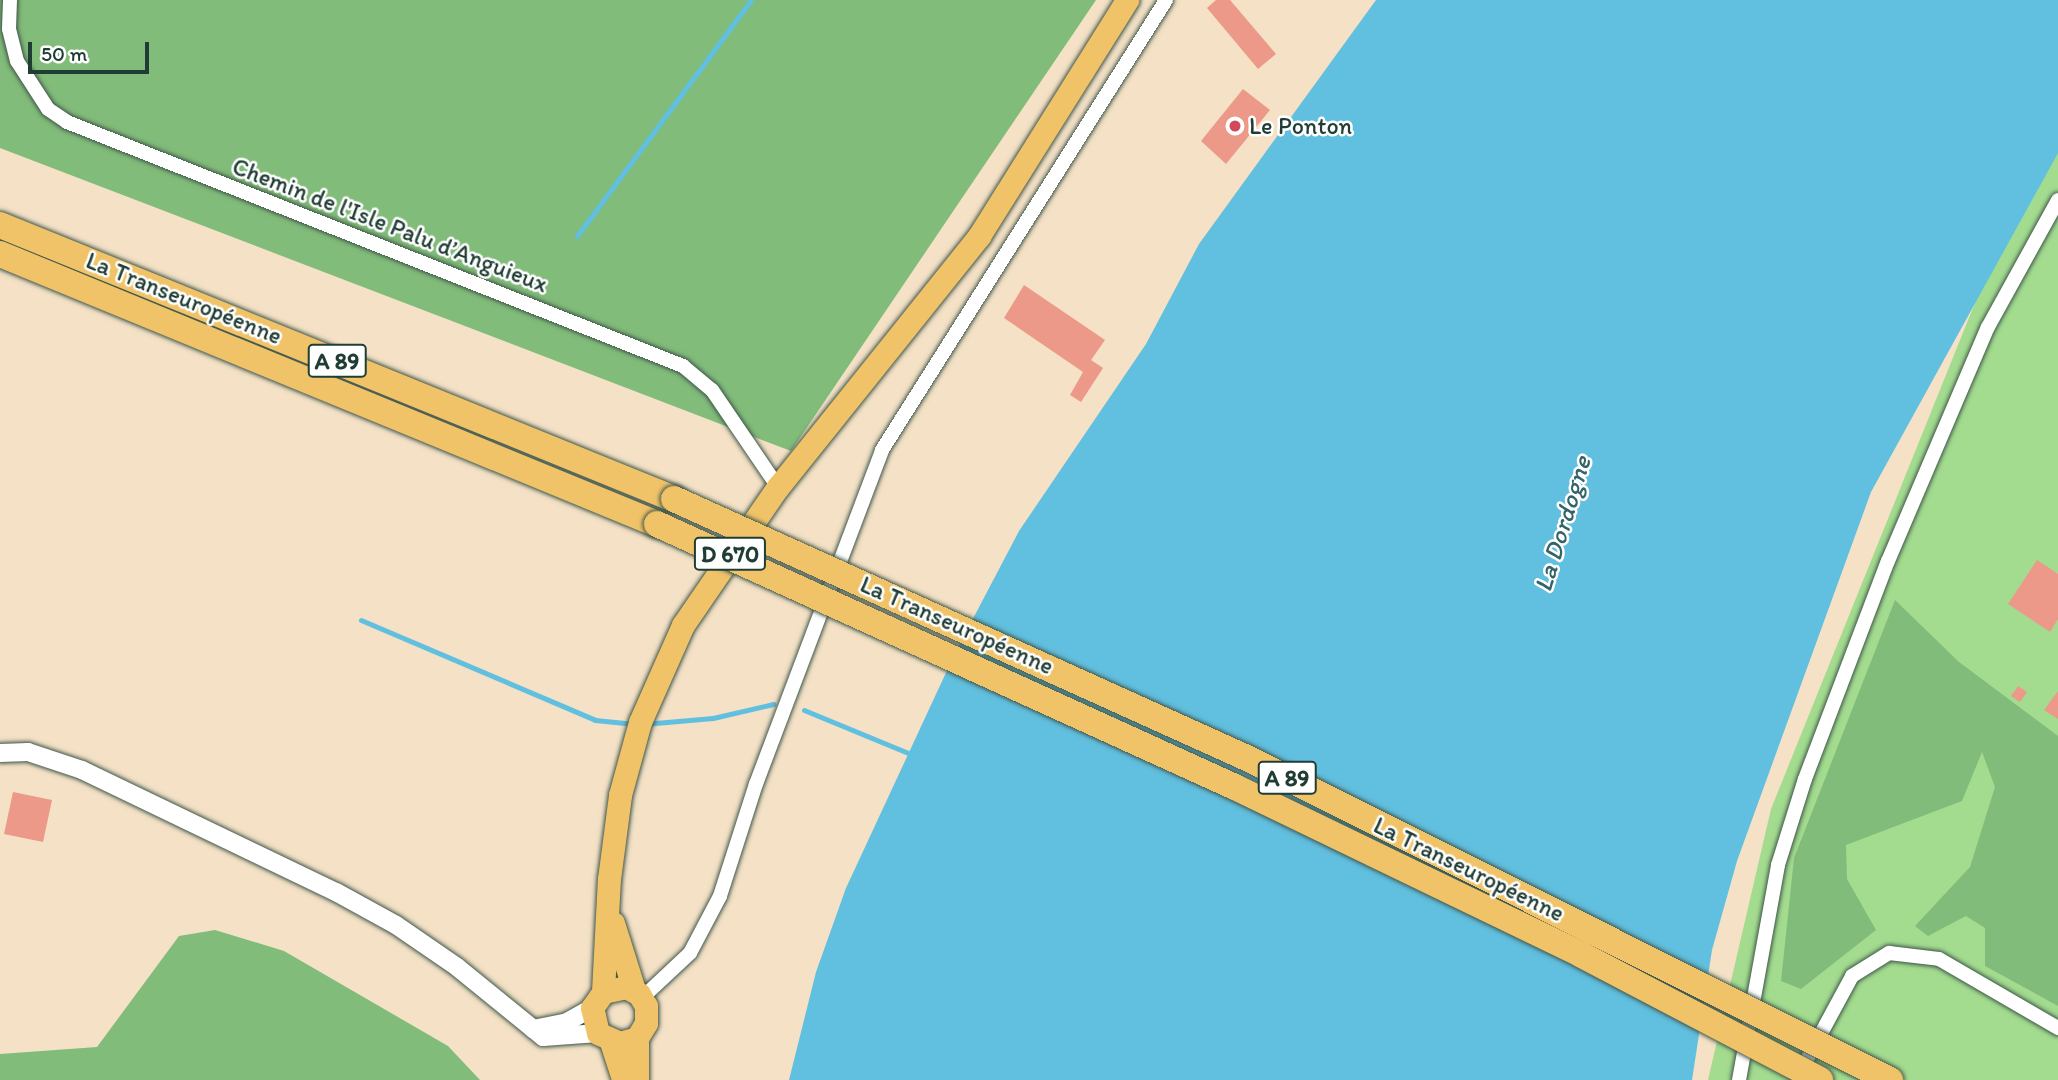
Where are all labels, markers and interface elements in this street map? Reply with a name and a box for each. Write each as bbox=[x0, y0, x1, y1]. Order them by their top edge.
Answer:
scale bar bbox=[32, 28, 152, 72]
text: 50 m bbox=[41, 41, 87, 66]
place label: Le Ponton bbox=[1249, 112, 1352, 140]
marker: Le Ponton bbox=[1227, 118, 1243, 134]
street label: Chemin de l'Isle Palu d’Anguieux bbox=[229, 152, 551, 298]
street label: La Transeuropéenne bbox=[82, 246, 286, 350]
road number: A 89 bbox=[307, 342, 367, 380]
water label: La Dordogne bbox=[1527, 452, 1599, 596]
road number: D 670 bbox=[693, 534, 767, 574]
street label: La Transeuropéenne bbox=[856, 570, 1058, 680]
road number: A 89 bbox=[1257, 758, 1317, 798]
street label: La Transeuropéenne bbox=[1370, 811, 1568, 927]

